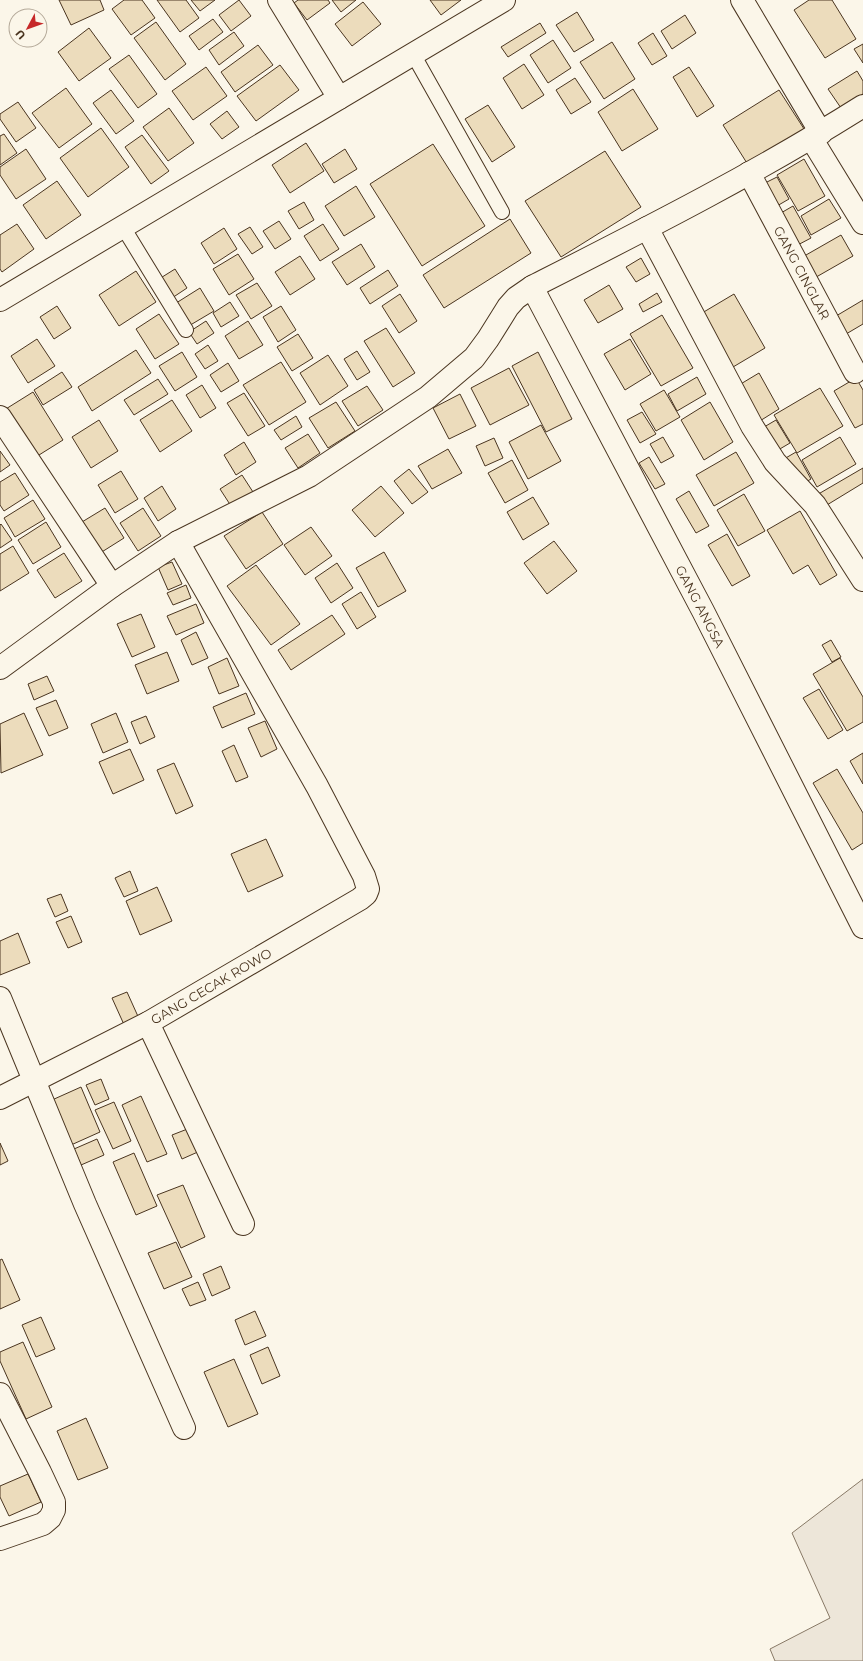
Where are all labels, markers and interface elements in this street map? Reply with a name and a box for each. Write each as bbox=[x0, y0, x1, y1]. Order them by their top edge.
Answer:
north arrow bbox=[8, 8, 48, 48]
text: U bbox=[12, 27, 29, 42]
street label: GANG CINGLAR bbox=[771, 223, 834, 322]
street label: GANG ANGSA bbox=[672, 562, 729, 651]
street label: GANG CECAK ROWO bbox=[148, 944, 275, 1028]

